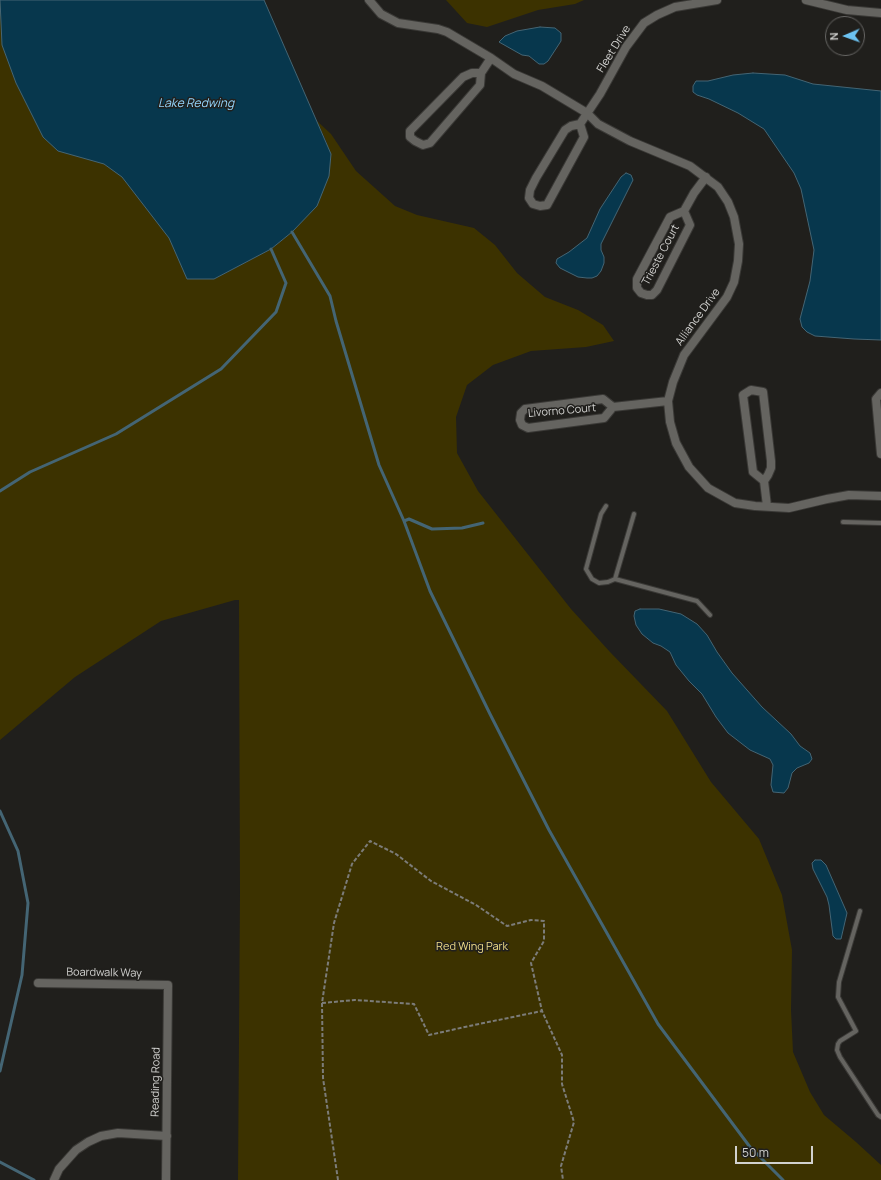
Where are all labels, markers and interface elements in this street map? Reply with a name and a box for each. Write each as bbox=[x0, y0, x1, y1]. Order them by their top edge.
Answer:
north arrow bbox=[825, 16, 865, 56]
street label: Fleet Drive bbox=[594, 23, 634, 75]
text: N bbox=[826, 32, 841, 41]
water label: Lake Redwing bbox=[158, 97, 234, 111]
street label: Trieste Court bbox=[639, 222, 683, 288]
street label: Alliance Drive bbox=[673, 286, 723, 348]
street label: Livorno Court bbox=[527, 401, 597, 421]
park label: Red Wing Park bbox=[436, 940, 508, 954]
street label: Boardwalk Way bbox=[66, 966, 142, 980]
street label: Reading Road bbox=[149, 1047, 163, 1117]
scale bar bbox=[737, 1138, 815, 1164]
text: 50 m bbox=[742, 1144, 769, 1161]

